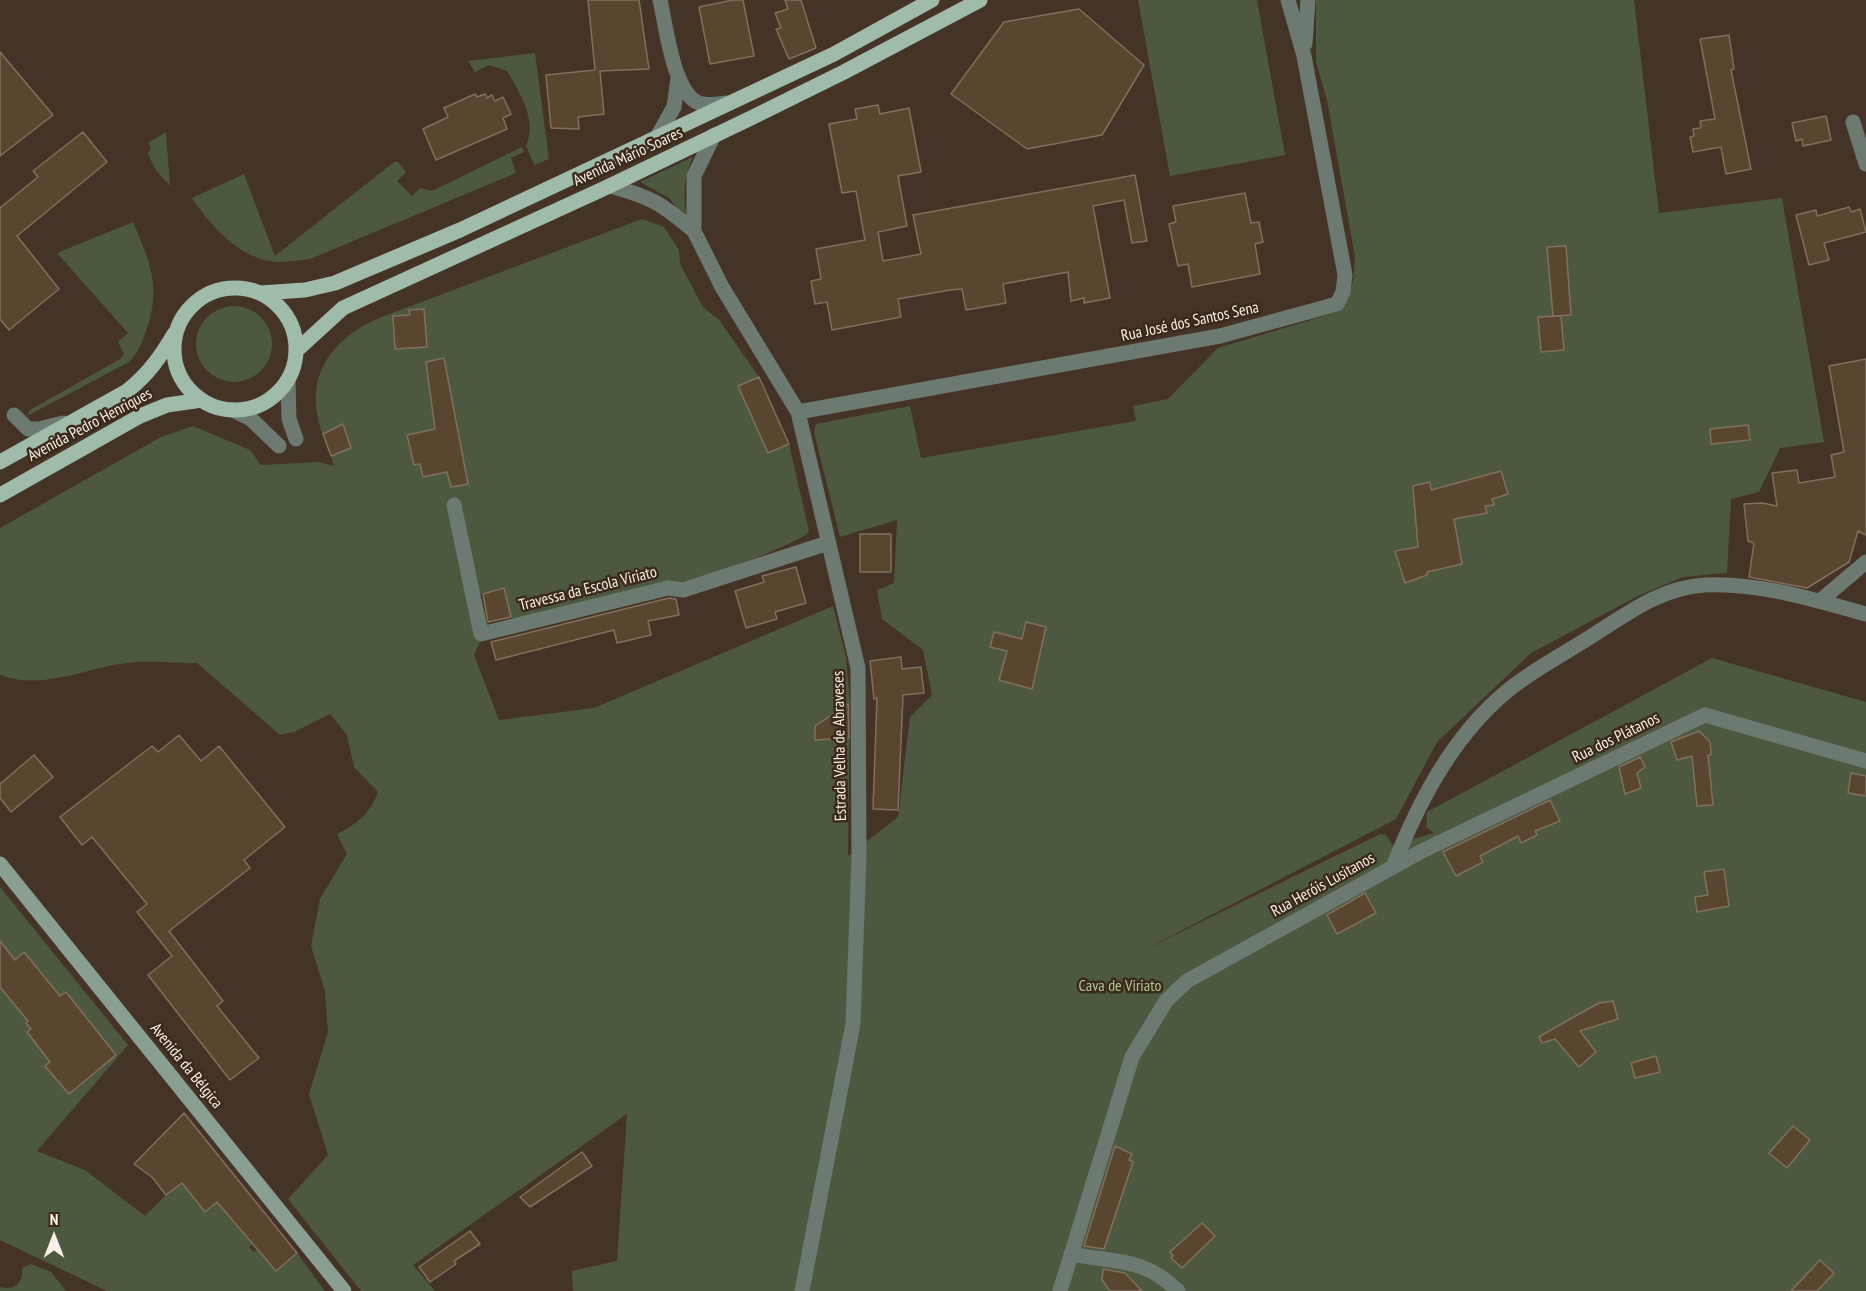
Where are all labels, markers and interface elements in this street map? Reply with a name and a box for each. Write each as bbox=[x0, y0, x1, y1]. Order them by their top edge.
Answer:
street label: Avenida Mário Soares bbox=[570, 123, 686, 191]
street label: Rua José dos Santos Sena bbox=[1119, 298, 1261, 346]
street label: Avenida Pedro Henriques bbox=[25, 384, 155, 466]
street label: Travessa da Escola Viriato bbox=[517, 563, 659, 615]
street label: Estrada Velha de Abraveses bbox=[829, 671, 851, 821]
street label: Rua dos Plátanos bbox=[1569, 709, 1663, 767]
street label: Rua Heróis Lusitanos bbox=[1268, 849, 1378, 921]
park label: Cava de Viriato bbox=[1079, 976, 1161, 996]
street label: Avenida da Bélgica bbox=[146, 1019, 226, 1113]
north arrow bbox=[24, 1207, 84, 1267]
text: N bbox=[50, 1209, 58, 1229]

